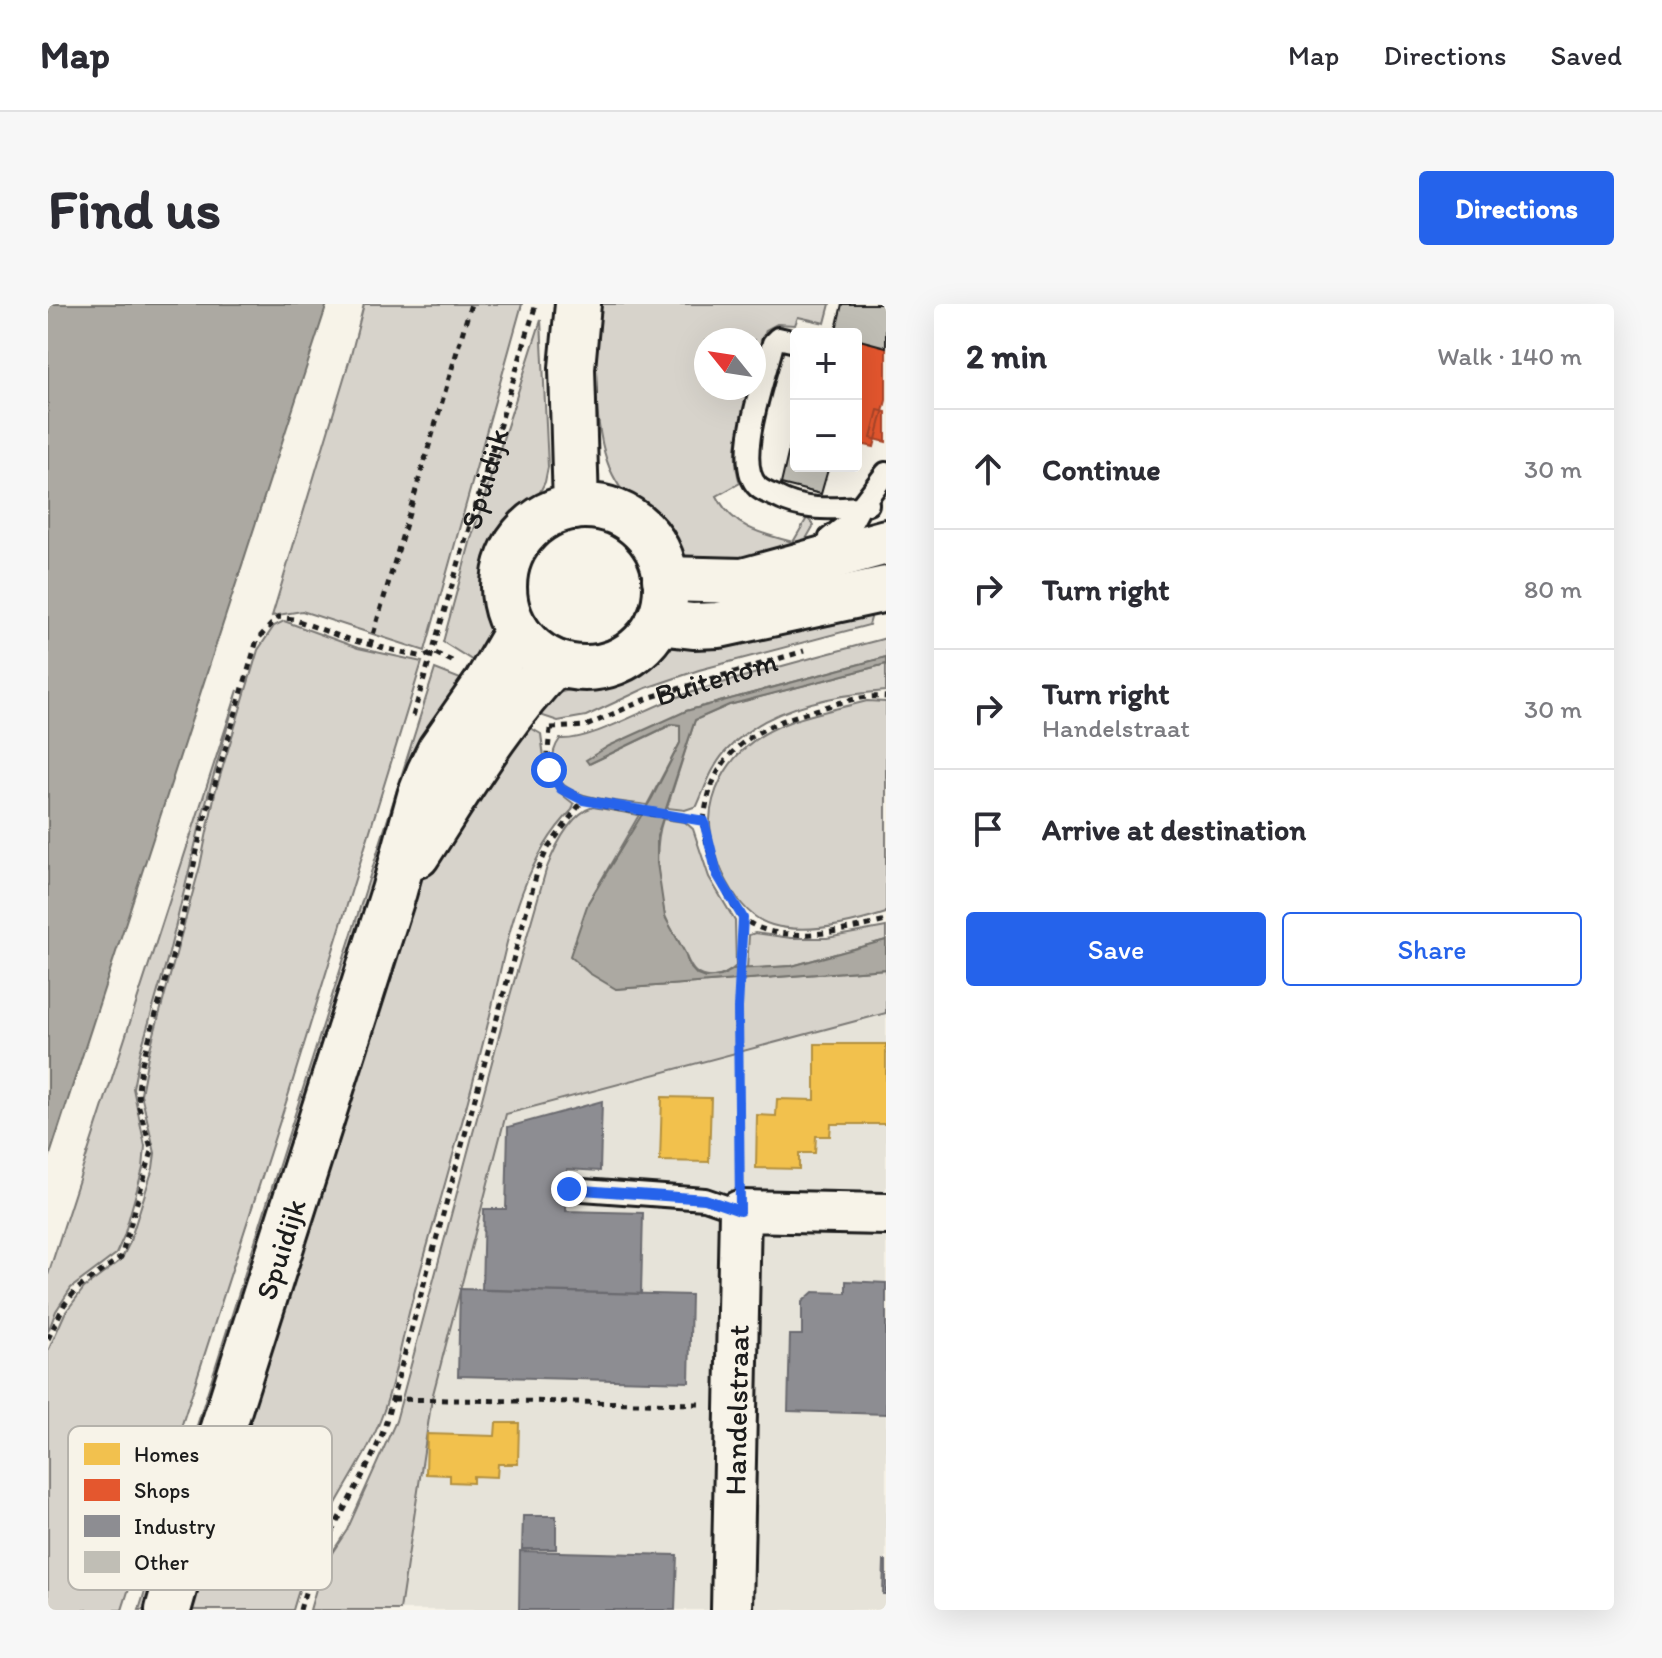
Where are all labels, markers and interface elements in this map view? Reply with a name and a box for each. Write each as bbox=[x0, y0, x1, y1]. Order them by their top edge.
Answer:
text: Map bbox=[40, 32, 110, 78]
text: Map bbox=[1288, 38, 1339, 72]
text: Directions bbox=[1383, 38, 1507, 72]
text: Saved bbox=[1551, 38, 1622, 72]
button: Directions bbox=[1419, 171, 1614, 245]
text: Find us bbox=[48, 175, 221, 242]
north arrow bbox=[694, 328, 766, 400]
map controls bbox=[790, 328, 862, 472]
button: + bbox=[790, 328, 862, 400]
text: 2 min bbox=[966, 336, 1047, 377]
text: Walk · 140 m bbox=[1437, 340, 1582, 372]
button: − bbox=[790, 400, 862, 472]
street label: Spuidijk bbox=[451, 423, 517, 533]
icon: ahead bbox=[966, 447, 1010, 491]
text: Continue bbox=[1042, 451, 1161, 488]
text: 30 m bbox=[1524, 453, 1582, 485]
icon: right bbox=[966, 567, 1010, 611]
text: Turn right bbox=[1042, 571, 1170, 608]
text: 80 m bbox=[1524, 573, 1582, 605]
street label: Buitenom bbox=[650, 642, 782, 713]
text: Turn right bbox=[1042, 675, 1170, 712]
icon: right bbox=[966, 687, 1010, 731]
text: 30 m bbox=[1524, 693, 1582, 725]
text: Handelstraat bbox=[1042, 712, 1190, 744]
route start bbox=[531, 752, 567, 788]
icon: arrive bbox=[966, 807, 1010, 851]
text: Arrive at destination bbox=[1042, 811, 1306, 848]
button: Save bbox=[966, 912, 1266, 986]
button: Share bbox=[1282, 912, 1582, 986]
route end bbox=[551, 1171, 587, 1207]
street label: Spuidijk bbox=[247, 1194, 314, 1304]
street label: Handelstraat bbox=[716, 1324, 756, 1496]
legend bbox=[68, 1426, 332, 1590]
text: Homes bbox=[134, 1441, 199, 1468]
text: Shops bbox=[134, 1477, 190, 1504]
text: Industry bbox=[134, 1513, 216, 1540]
text: Other bbox=[134, 1549, 189, 1576]

